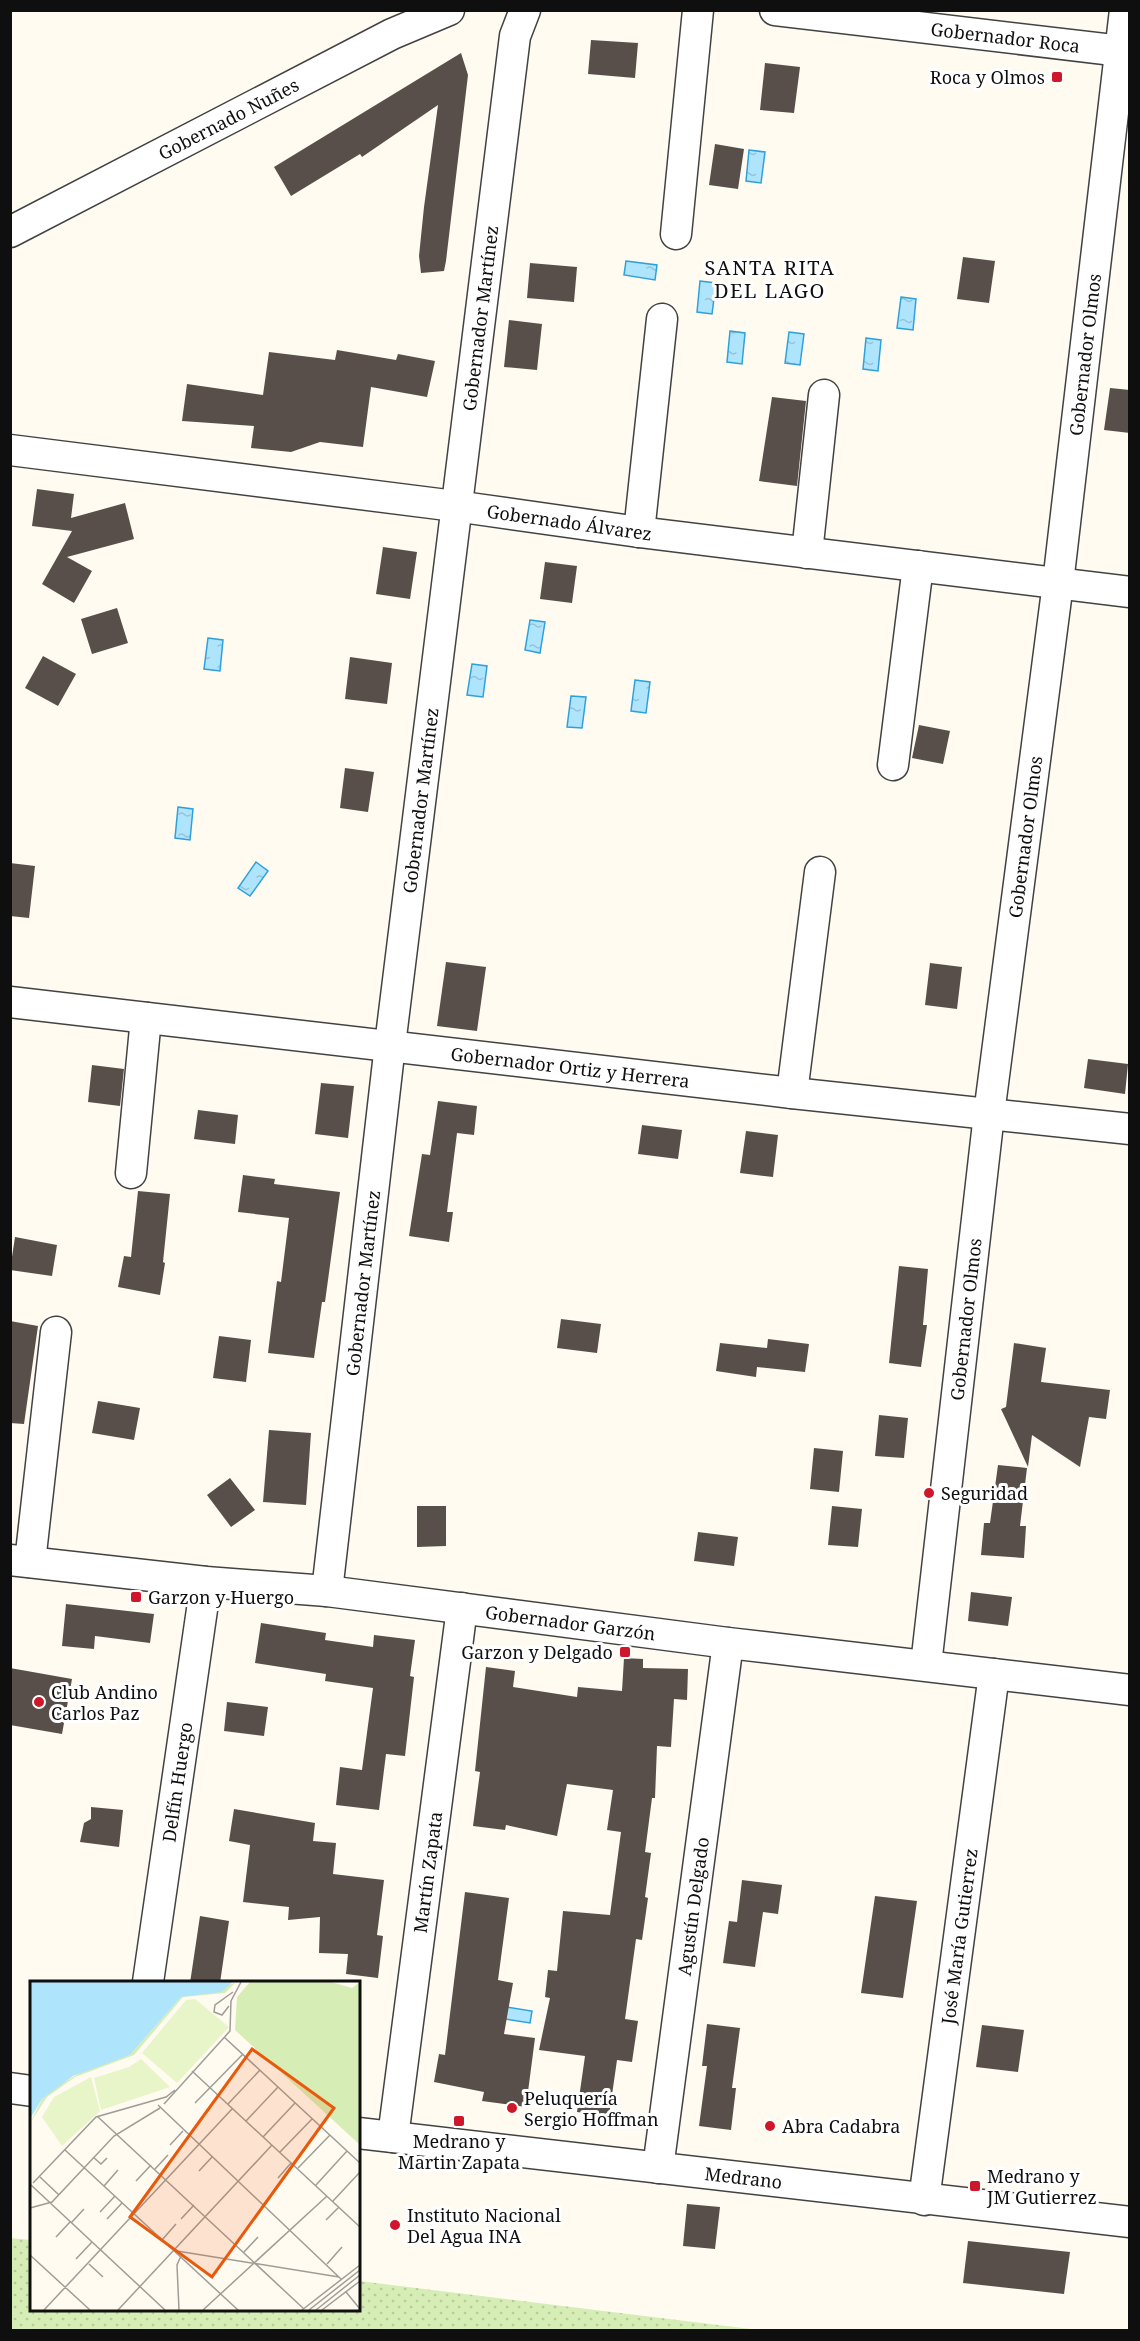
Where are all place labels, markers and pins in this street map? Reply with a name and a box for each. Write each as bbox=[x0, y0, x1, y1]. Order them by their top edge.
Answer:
place label: Roca y Olmos bbox=[930, 65, 1045, 89]
marker: Roca y Olmos bbox=[1050, 70, 1064, 84]
place label: Seguridad bbox=[941, 1481, 1028, 1505]
marker: Seguridad bbox=[922, 1486, 936, 1500]
place label: Garzon y Huergo bbox=[148, 1585, 294, 1609]
marker: Garzon y Huergo bbox=[129, 1590, 143, 1604]
place label: Garzon y Delgado bbox=[461, 1640, 613, 1664]
marker: Garzon y Delgado bbox=[618, 1645, 632, 1659]
place label: Club Andino Carlos Paz bbox=[51, 1680, 158, 1725]
marker: Club Andino Carlos Paz bbox=[32, 1695, 46, 1709]
place label: Peluquería Sergio Hoffman bbox=[524, 2086, 659, 2131]
marker: Peluquería Sergio Hoffman bbox=[505, 2101, 519, 2115]
marker: Medrano y Martin Zapata bbox=[452, 2114, 466, 2128]
place label: Abra Cadabra bbox=[782, 2114, 900, 2138]
marker: Abra Cadabra bbox=[763, 2119, 777, 2133]
place label: Medrano y Martin Zapata bbox=[398, 2129, 520, 2174]
place label: Medrano y JM Gutierrez bbox=[986, 2164, 1097, 2209]
marker: Medrano y JM Gutierrez bbox=[968, 2179, 982, 2193]
place label: Instituto Nacional Del Agua INA bbox=[407, 2203, 561, 2248]
marker: Instituto Nacional Del Agua INA bbox=[388, 2218, 402, 2232]

